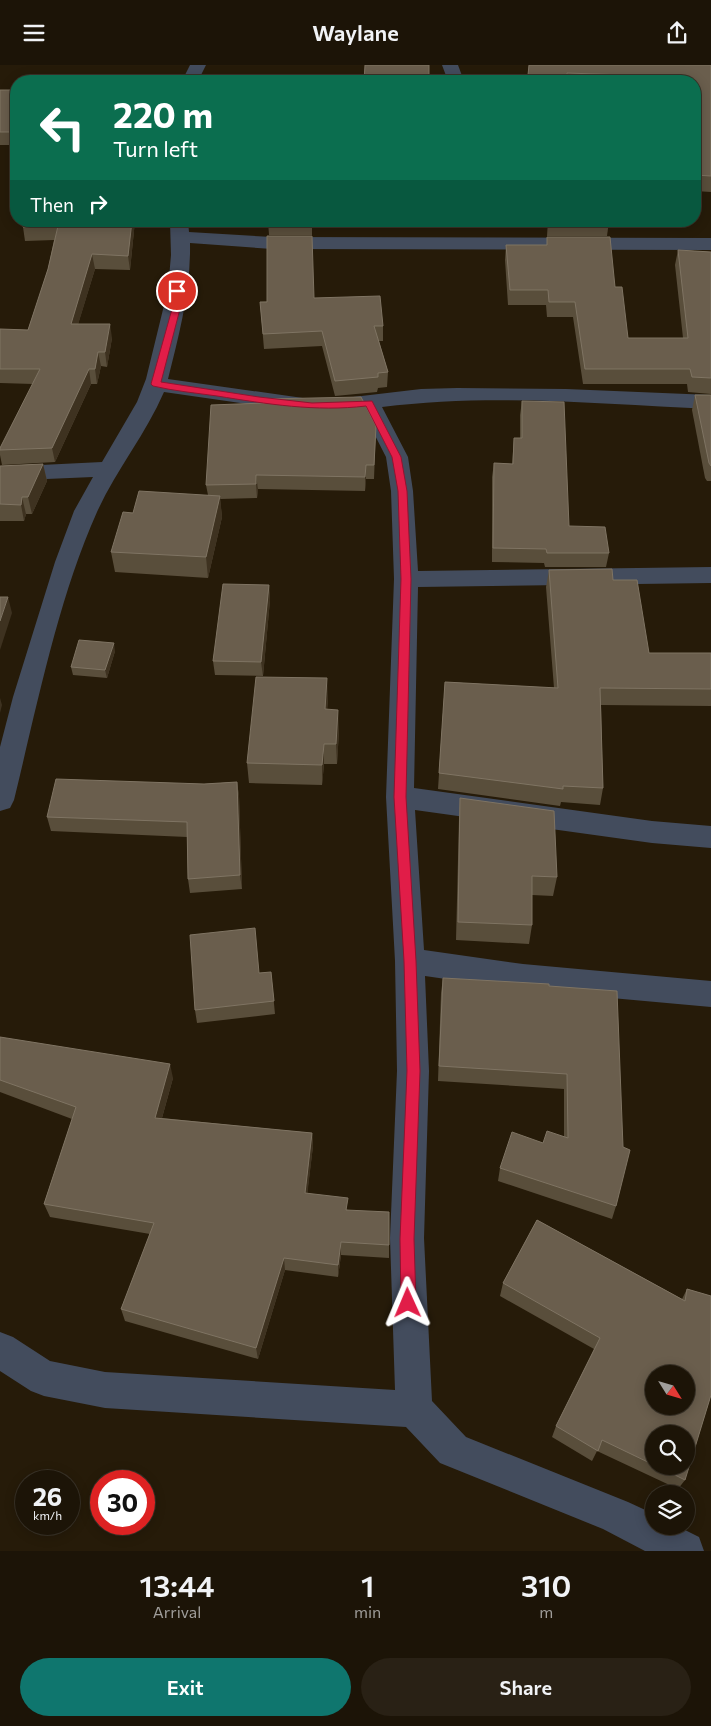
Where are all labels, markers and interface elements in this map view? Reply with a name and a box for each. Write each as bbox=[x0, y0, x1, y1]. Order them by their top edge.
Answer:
icon: menu bbox=[20, 19, 48, 47]
text: Waylane bbox=[312, 19, 399, 46]
icon: share bbox=[663, 19, 691, 47]
text: 220 m bbox=[113, 92, 213, 135]
icon: left bbox=[30, 95, 95, 160]
text: Turn left bbox=[113, 135, 198, 162]
icon: right bbox=[84, 190, 112, 218]
text: Then bbox=[30, 193, 74, 216]
pin bbox=[156, 270, 198, 312]
icon: arrive bbox=[163, 277, 191, 305]
position arrow bbox=[381, 1276, 433, 1328]
north arrow bbox=[645, 1365, 695, 1415]
map controls bbox=[645, 1365, 695, 1535]
button: search bbox=[645, 1425, 695, 1475]
speed limit sign: 30 bbox=[90, 1470, 155, 1535]
text: 26 bbox=[33, 1481, 62, 1511]
button: layers bbox=[645, 1485, 695, 1535]
text: km/h bbox=[33, 1508, 62, 1522]
text: 13:44 bbox=[140, 1566, 214, 1603]
text: 1 bbox=[361, 1566, 374, 1603]
text: 310 bbox=[521, 1566, 571, 1603]
text: Arrival bbox=[153, 1602, 201, 1621]
text: min bbox=[354, 1602, 381, 1621]
text: m bbox=[539, 1602, 553, 1621]
button: Exit bbox=[20, 1658, 351, 1716]
button: Share bbox=[361, 1658, 691, 1716]

